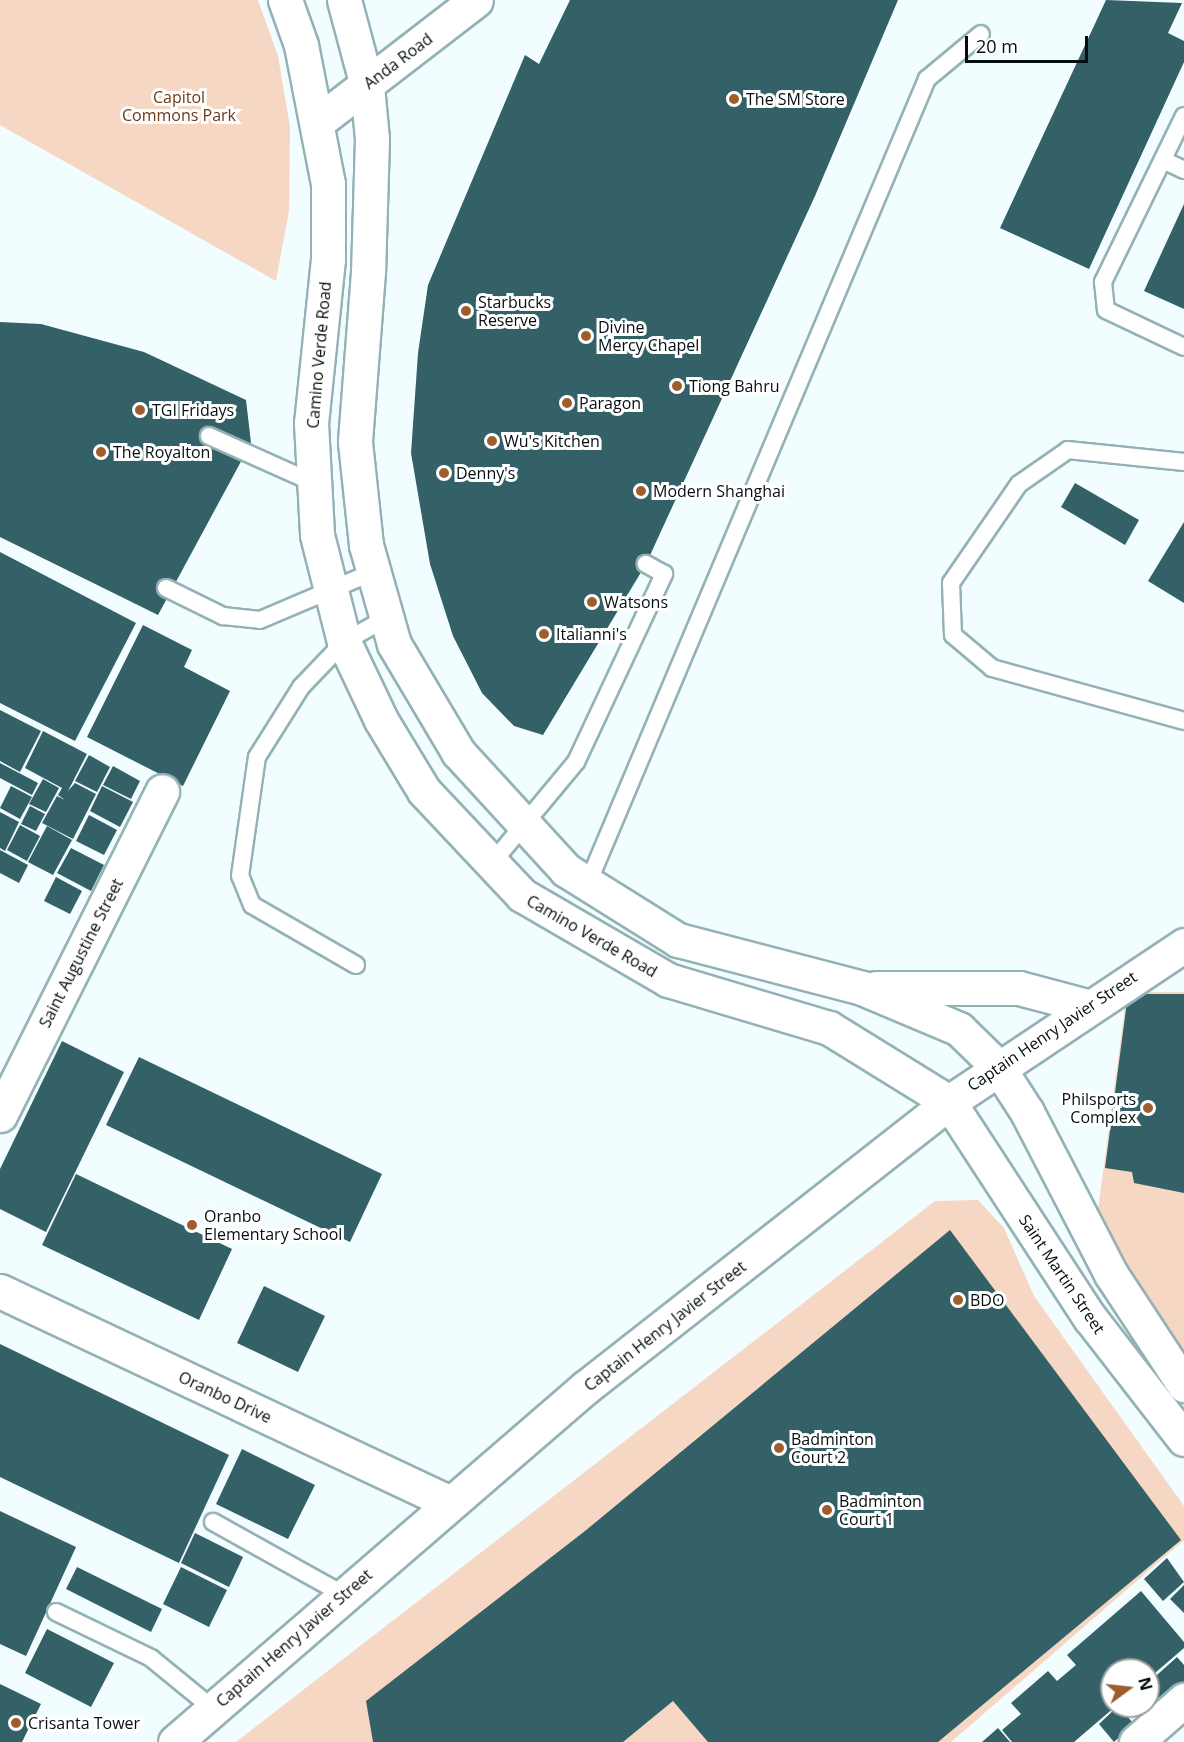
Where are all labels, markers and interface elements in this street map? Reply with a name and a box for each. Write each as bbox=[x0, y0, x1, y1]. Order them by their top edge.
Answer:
scale bar bbox=[968, 24, 1091, 62]
street label: Anda Road bbox=[360, 29, 436, 93]
text: 20 m bbox=[976, 34, 1018, 58]
park label: Capitol Commons Park bbox=[122, 87, 236, 125]
place label: The SM Store bbox=[746, 89, 845, 109]
marker: The SM Store bbox=[727, 92, 741, 106]
street label: Camino Verde Road bbox=[303, 281, 335, 429]
place label: Starbucks Reserve bbox=[478, 292, 551, 330]
marker: Starbucks Reserve bbox=[459, 304, 473, 318]
place label: Divine Mercy Chapel bbox=[598, 317, 699, 355]
marker: Divine Mercy Chapel bbox=[579, 329, 593, 343]
place label: Tiong Bahru bbox=[689, 376, 780, 396]
marker: Tiong Bahru bbox=[670, 379, 684, 393]
place label: Paragon bbox=[579, 393, 641, 413]
marker: Paragon bbox=[560, 396, 574, 410]
place label: TGI Fridays bbox=[152, 400, 234, 420]
marker: TGI Fridays bbox=[133, 403, 147, 417]
place label: Wu's Kitchen bbox=[504, 431, 600, 451]
marker: Wu's Kitchen bbox=[485, 434, 499, 448]
place label: The Royalton bbox=[113, 442, 210, 462]
marker: The Royalton bbox=[94, 445, 108, 459]
place label: Denny's bbox=[456, 463, 515, 483]
marker: Denny's bbox=[437, 466, 451, 480]
place label: Modern Shanghai bbox=[653, 481, 785, 501]
marker: Modern Shanghai bbox=[634, 484, 648, 498]
place label: Watsons bbox=[604, 592, 668, 612]
marker: Watsons bbox=[585, 595, 599, 609]
place label: Italianni's bbox=[556, 624, 627, 644]
marker: Italianni's bbox=[537, 627, 551, 641]
street label: Saint Augustine Street bbox=[35, 875, 127, 1031]
street label: Camino Verde Road bbox=[523, 891, 661, 981]
street label: Captain Henry Javier Street bbox=[964, 967, 1140, 1095]
place label: Philsports Complex bbox=[1062, 1089, 1136, 1127]
marker: Philsports Complex bbox=[1141, 1101, 1155, 1115]
place label: Oranbo Elementary School bbox=[204, 1206, 342, 1244]
street label: Saint Martin Street bbox=[1015, 1211, 1109, 1337]
marker: Oranbo Elementary School bbox=[185, 1218, 199, 1232]
street label: Captain Henry Javier Street bbox=[580, 1257, 750, 1395]
place label: BDO bbox=[970, 1290, 1004, 1310]
marker: BDO bbox=[951, 1293, 965, 1307]
street label: Oranbo Drive bbox=[175, 1367, 275, 1427]
place label: Badminton Court 2 bbox=[791, 1429, 874, 1467]
marker: Badminton Court 2 bbox=[772, 1441, 786, 1455]
place label: Badminton Court 1 bbox=[839, 1491, 922, 1529]
marker: Badminton Court 1 bbox=[820, 1503, 834, 1517]
street label: Captain Henry Javier Street bbox=[212, 1565, 376, 1711]
north arrow bbox=[1100, 1658, 1160, 1718]
text: N bbox=[1133, 1675, 1158, 1693]
place label: Crisanta Tower bbox=[28, 1713, 140, 1733]
marker: Crisanta Tower bbox=[9, 1716, 23, 1730]

